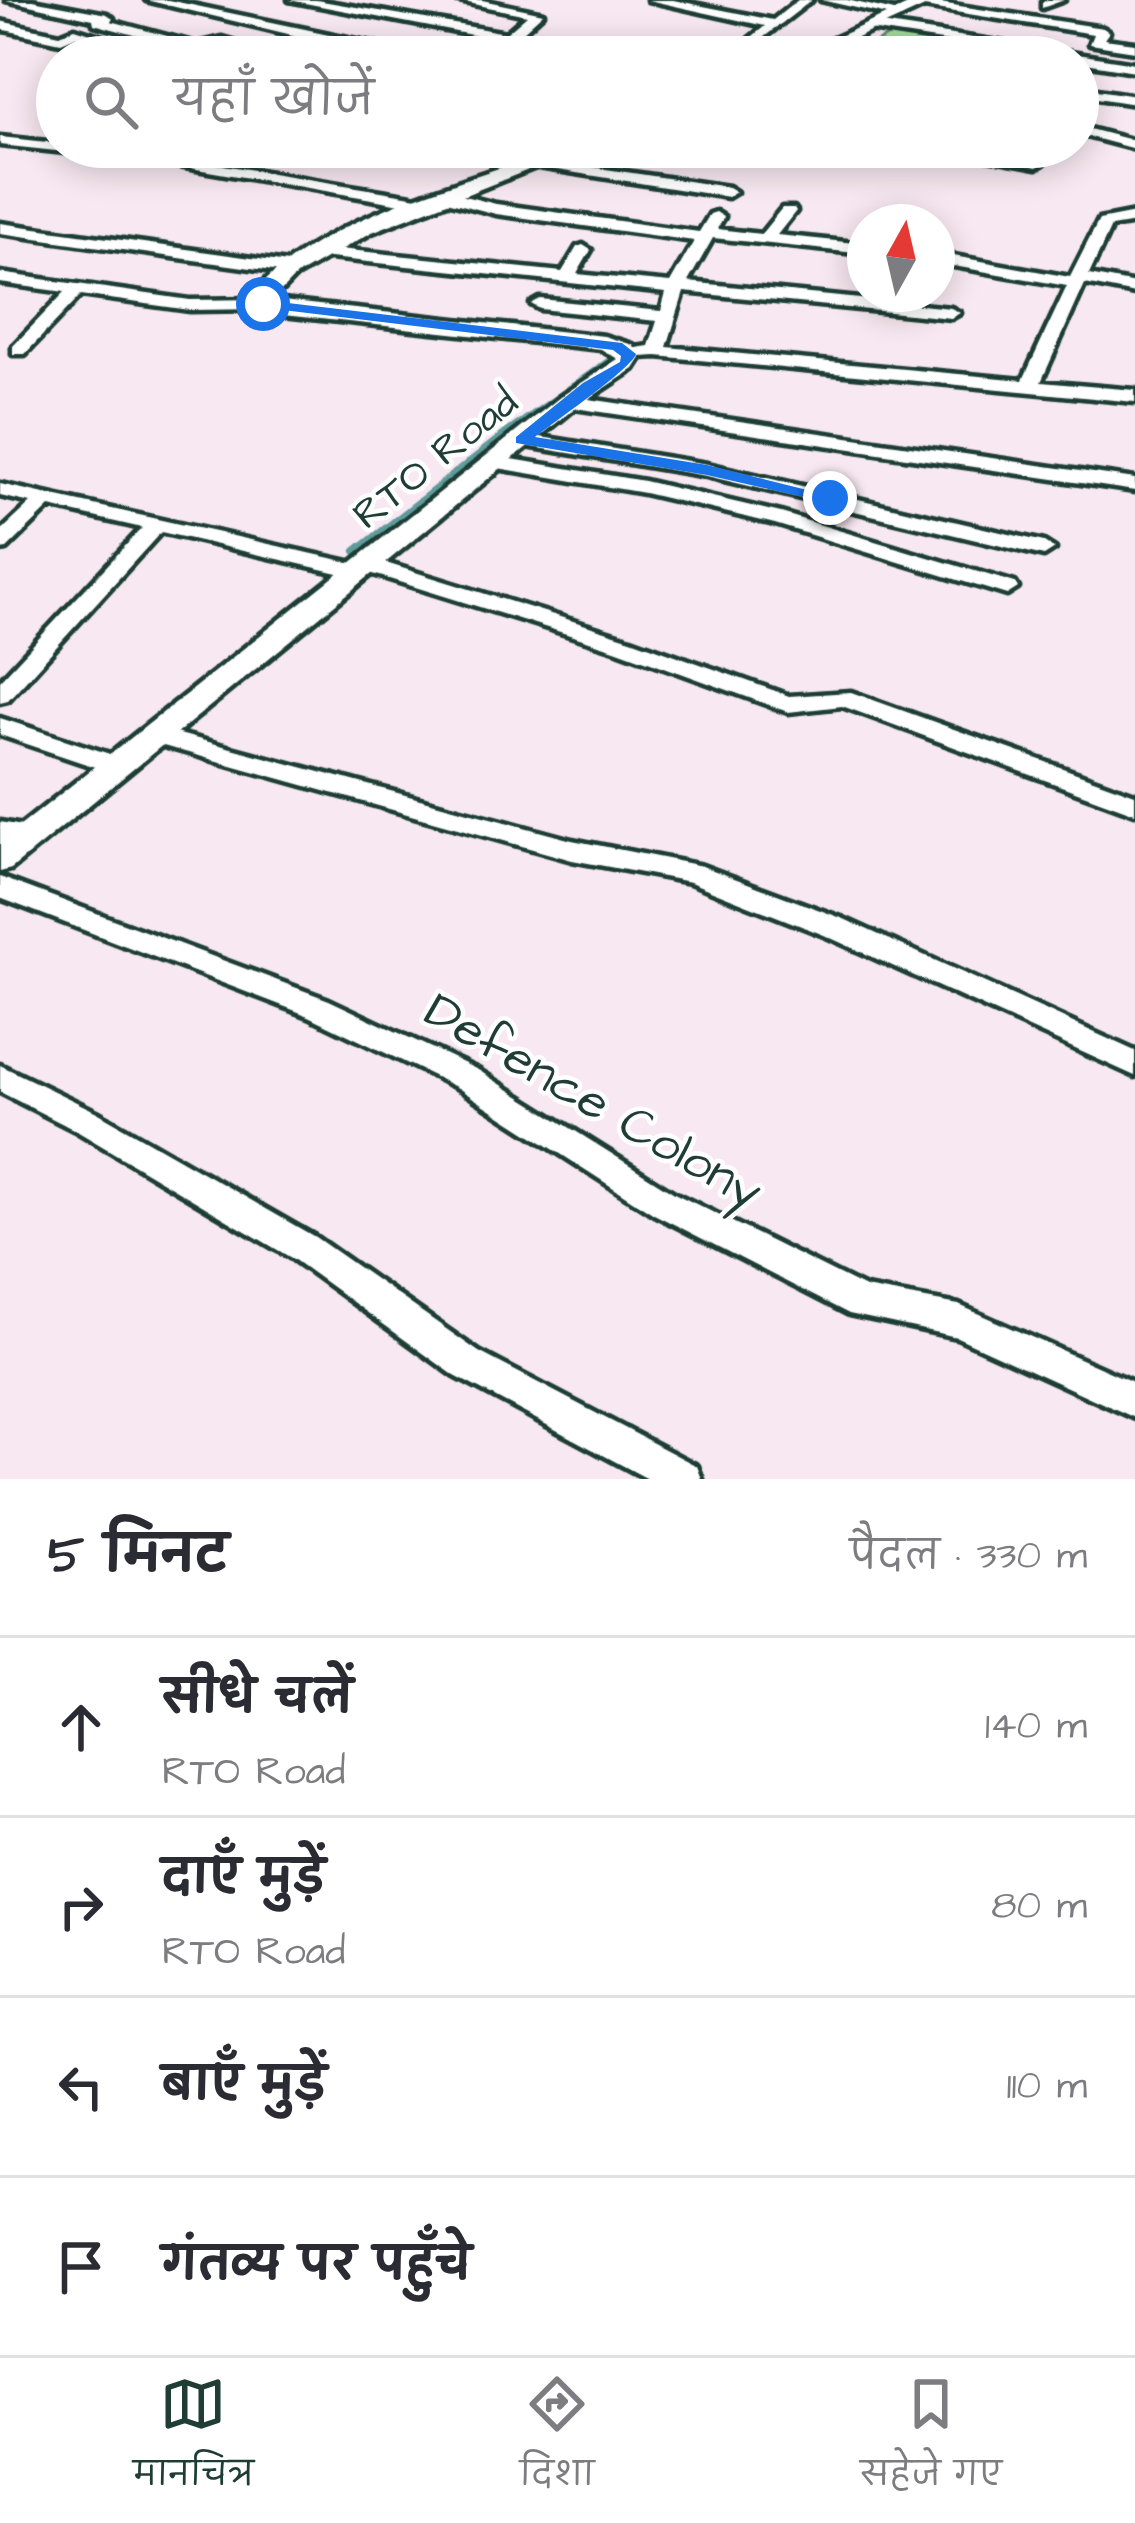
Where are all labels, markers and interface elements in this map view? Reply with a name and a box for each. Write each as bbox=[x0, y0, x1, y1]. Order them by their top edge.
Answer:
search box bbox=[36, 36, 1099, 168]
icon: search bbox=[78, 69, 144, 135]
text: यहाँ खोजें bbox=[174, 70, 374, 132]
north arrow bbox=[847, 204, 955, 312]
route start bbox=[236, 277, 290, 331]
street label: RTO Road bbox=[341, 374, 531, 544]
route end bbox=[803, 471, 857, 525]
street label: Defence Colony bbox=[411, 976, 775, 1228]
text: 5 मिनट bbox=[48, 1521, 228, 1592]
text: पैदल · 330 m bbox=[850, 1530, 1087, 1584]
text: सीधे चलें bbox=[162, 1668, 353, 1730]
icon: ahead bbox=[48, 1694, 114, 1760]
text: 140 m bbox=[985, 1700, 1087, 1754]
text: RTO Road bbox=[162, 1746, 345, 1800]
text: दाएँ मुड़ें bbox=[162, 1848, 325, 1910]
icon: right bbox=[48, 1874, 114, 1940]
text: 80 m bbox=[991, 1880, 1087, 1934]
text: RTO Road bbox=[162, 1926, 345, 1980]
icon: left bbox=[48, 2054, 114, 2120]
text: बाएँ मुड़ें bbox=[162, 2055, 327, 2117]
text: 110 m bbox=[1006, 2060, 1087, 2114]
icon: arrive bbox=[48, 2234, 114, 2300]
text: गंतव्य पर पहुँचे bbox=[162, 2235, 472, 2297]
tab: मानचित्र bbox=[133, 2371, 254, 2510]
tab: दिशा bbox=[520, 2371, 595, 2510]
tab: सहेजे गए bbox=[860, 2371, 1002, 2510]

